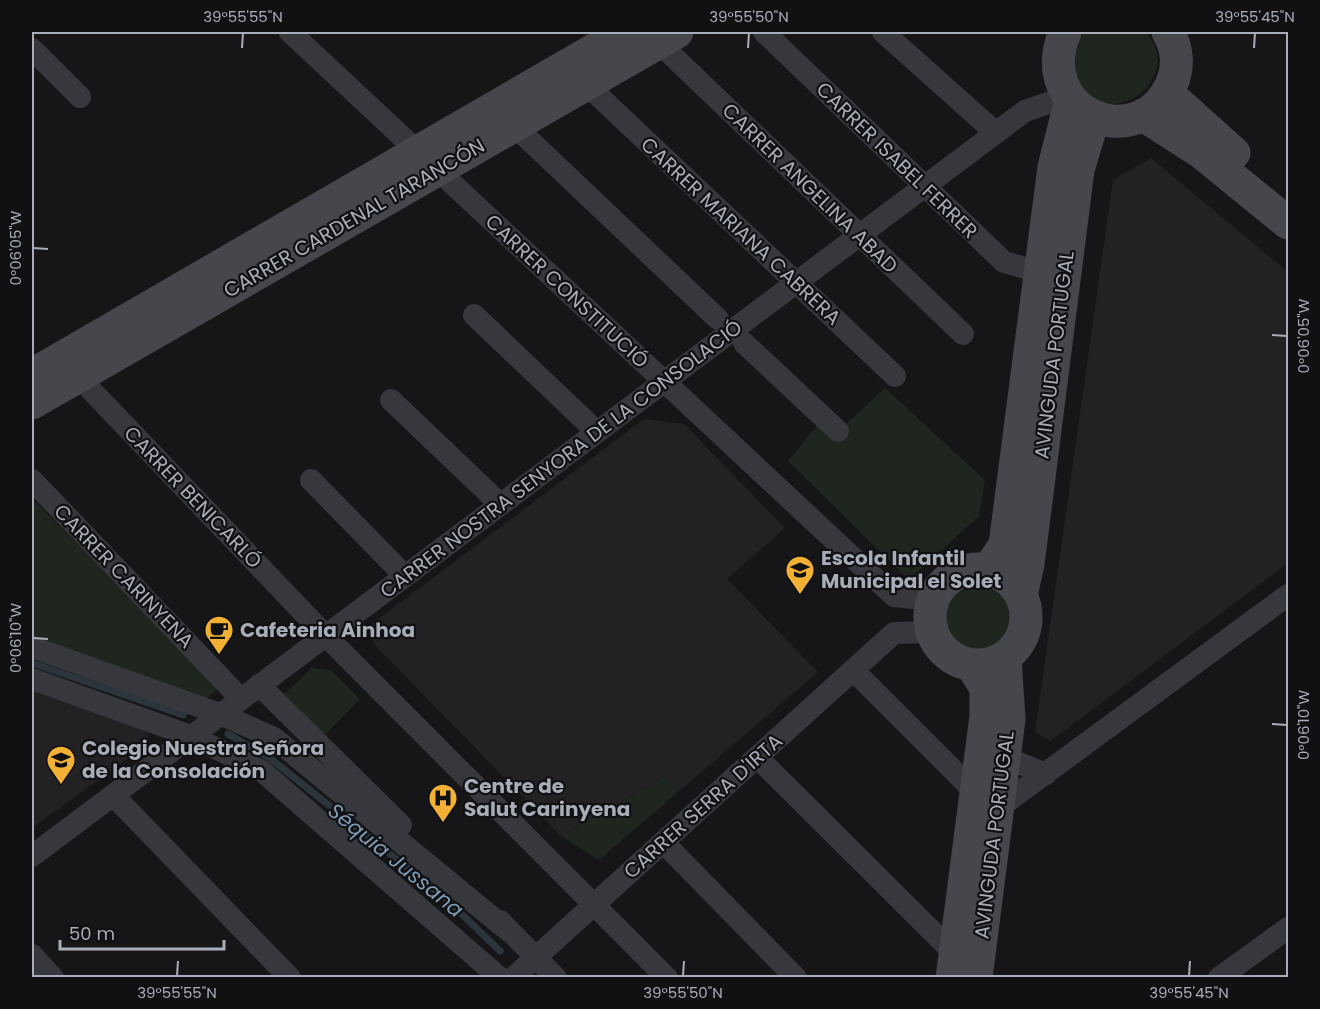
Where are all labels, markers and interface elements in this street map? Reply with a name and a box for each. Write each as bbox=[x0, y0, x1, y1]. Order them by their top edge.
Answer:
text: 39°55'55"N bbox=[203, 6, 283, 27]
text: 39°55'50"N bbox=[709, 6, 789, 27]
text: 39°55'45"N bbox=[1215, 6, 1295, 27]
street label: CARRER ISABEL FERRER bbox=[810, 75, 984, 245]
street label: CARRER ANGELINA ABAD bbox=[716, 97, 904, 279]
street label: CARRER MARIANA CABRERA bbox=[635, 131, 847, 331]
street label: CARRER CARDENAL TARANCÓN bbox=[218, 132, 490, 304]
street label: CARRER CONSTITUCIÓ bbox=[479, 208, 655, 374]
text: 0°06'05"W bbox=[5, 210, 26, 285]
street label: AVINGUDA PORTUGAL bbox=[1027, 249, 1081, 461]
text: 0°06'05"W bbox=[1293, 298, 1314, 373]
street label: CARRER NOSTRA SENYORA DE LA CONSOLACIÓ bbox=[374, 313, 748, 605]
street label: CARRER BENICARLÓ bbox=[118, 420, 268, 574]
street label: CARRER CARINYENA bbox=[48, 498, 200, 654]
place label: Escola Infantil Municipal el Solet bbox=[821, 544, 1001, 595]
school or university icon: Escola Infantil Municipal el Solet bbox=[784, 554, 816, 596]
text: 0°06'10"W bbox=[5, 603, 26, 673]
cafe icon: Cafeteria Ainhoa bbox=[203, 614, 235, 656]
place label: Cafeteria Ainhoa bbox=[240, 616, 415, 644]
text: 0°06'10"W bbox=[1293, 690, 1314, 760]
street label: CARRER SERRA D'IRTA bbox=[618, 727, 788, 885]
street label: AVINGUDA PORTUGAL bbox=[967, 729, 1021, 941]
place label: Colegio Nuestra Señora de la Consolación bbox=[82, 734, 324, 785]
school or university icon: Colegio Nuestra Señora de la Consolación bbox=[45, 744, 77, 786]
place label: Centre de Salut Carinyena bbox=[464, 772, 630, 823]
hospital icon: Centre de Salut Carinyena bbox=[427, 782, 459, 824]
water label: Séquia Jussana bbox=[322, 796, 470, 924]
scale bar bbox=[60, 913, 224, 951]
text: 50 m bbox=[69, 921, 115, 946]
text: 39°55'55"N bbox=[137, 982, 217, 1003]
text: 39°55'50"N bbox=[643, 982, 723, 1003]
text: 39°55'45"N bbox=[1149, 982, 1229, 1003]

